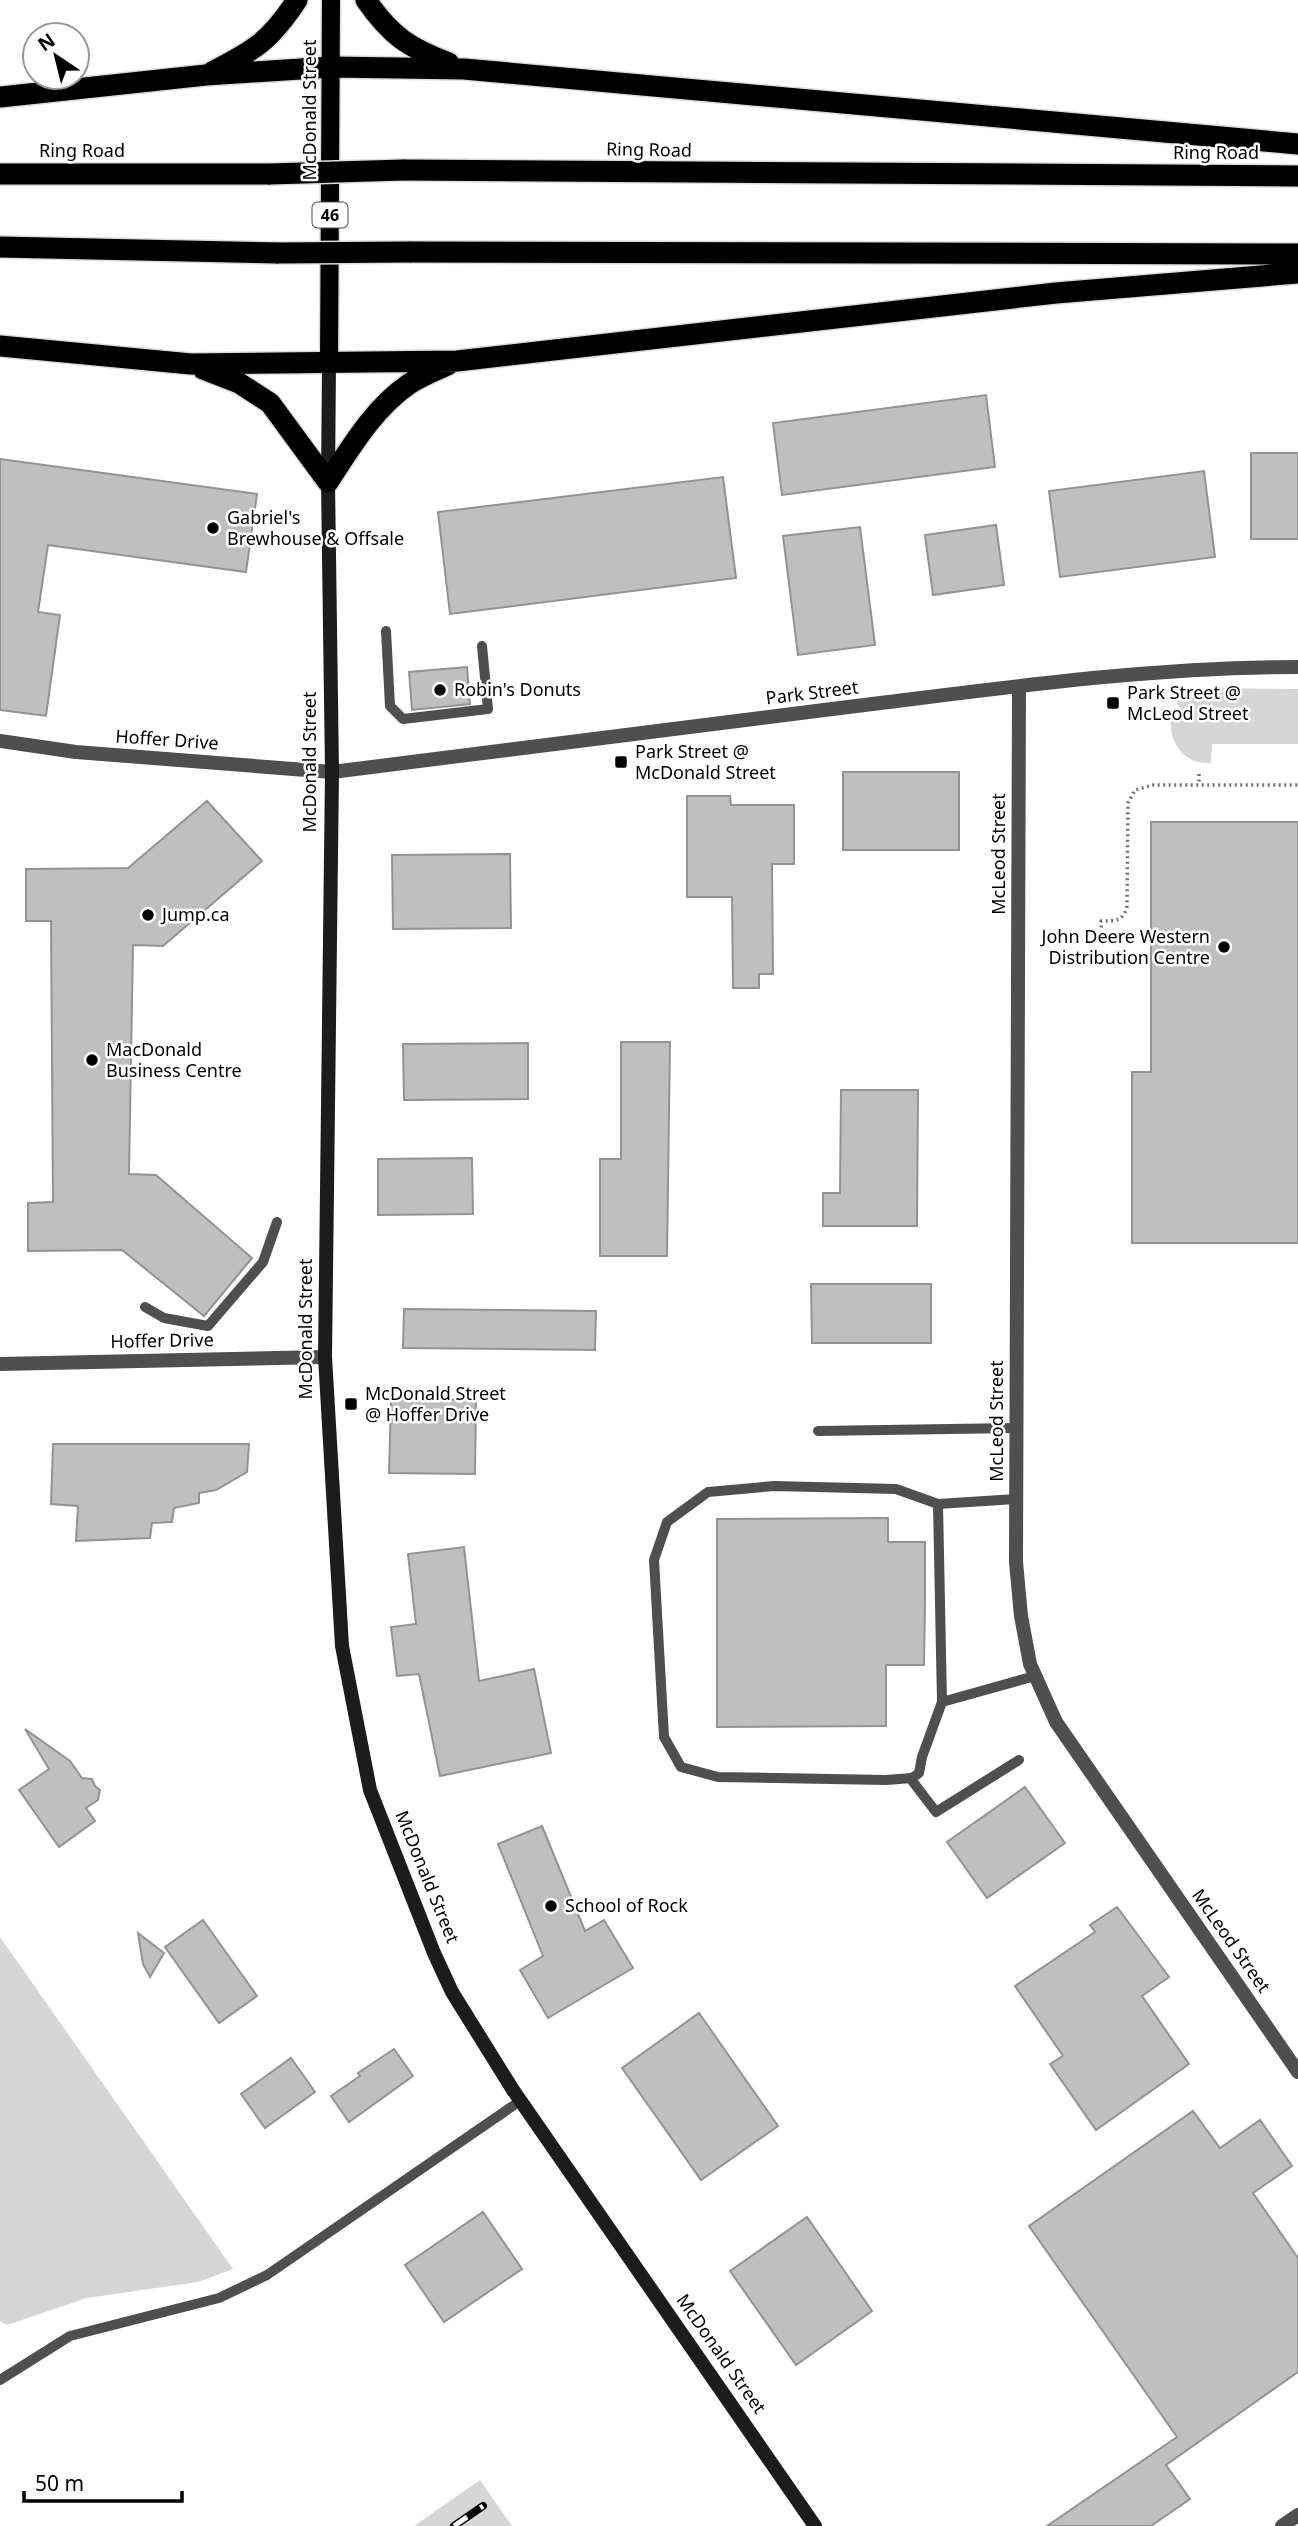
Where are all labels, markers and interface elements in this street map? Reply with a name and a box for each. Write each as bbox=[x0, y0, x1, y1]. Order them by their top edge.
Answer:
north arrow bbox=[21, 21, 91, 91]
text: N bbox=[32, 27, 60, 57]
street label: McDonald Street bbox=[297, 39, 321, 180]
street label: Ring Road bbox=[606, 136, 692, 162]
street label: Ring Road bbox=[39, 138, 125, 162]
street label: Ring Road bbox=[1173, 140, 1259, 164]
road number: 46 bbox=[312, 202, 348, 228]
place label: Gabriel's Brewhouse & Offsale bbox=[227, 505, 404, 550]
marker: Gabriel's Brewhouse & Offsale bbox=[205, 520, 221, 536]
street label: Park Street bbox=[764, 674, 860, 710]
place label: Robin's Donuts bbox=[454, 677, 581, 701]
place label: Park Street @ McLeod Street bbox=[1127, 680, 1249, 725]
marker: Robin's Donuts bbox=[432, 682, 448, 698]
street label: McDonald Street bbox=[297, 691, 321, 832]
marker: Park Street @ McLeod Street bbox=[1105, 695, 1121, 711]
street label: Hoffer Drive bbox=[115, 723, 219, 755]
place label: Park Street @ McDonald Street bbox=[635, 739, 776, 784]
marker: Park Street @ McDonald Street bbox=[613, 754, 629, 770]
street label: McLeod Street bbox=[986, 793, 1010, 915]
place label: Jump.ca bbox=[160, 902, 230, 926]
marker: Jump.ca bbox=[140, 907, 156, 923]
place label: John Deere Western Distribution Centre bbox=[1040, 924, 1210, 969]
marker: John Deere Western Distribution Centre bbox=[1216, 939, 1232, 955]
place label: MacDonald Business Centre bbox=[106, 1037, 242, 1082]
marker: MacDonald Business Centre bbox=[84, 1052, 100, 1068]
street label: McDonald Street bbox=[293, 1258, 317, 1399]
street label: Hoffer Drive bbox=[110, 1327, 214, 1353]
street label: McLeod Street bbox=[984, 1360, 1008, 1482]
place label: McDonald Street @ Hoffer Drive bbox=[365, 1381, 506, 1426]
marker: McDonald Street @ Hoffer Drive bbox=[343, 1396, 359, 1412]
street label: McDonald Street bbox=[390, 1807, 466, 1947]
street label: McLeod Street bbox=[1187, 1884, 1277, 1997]
place label: School of Rock bbox=[565, 1893, 688, 1917]
marker: School of Rock bbox=[543, 1898, 559, 1914]
street label: McDonald Street bbox=[672, 2289, 772, 2418]
scale bar bbox=[24, 2460, 182, 2504]
text: 50 m bbox=[35, 2469, 84, 2497]

